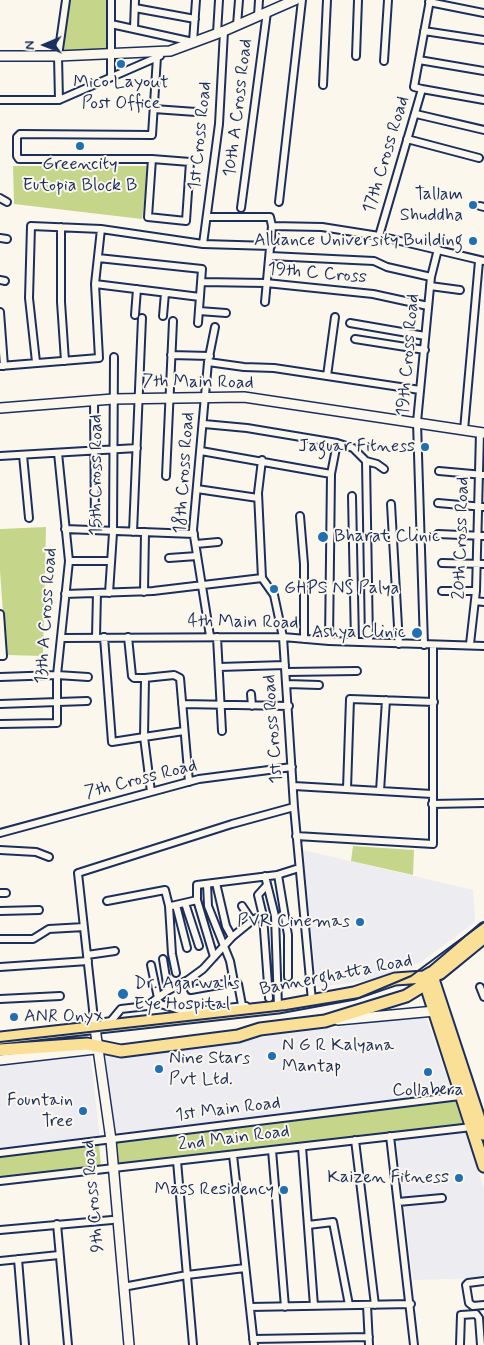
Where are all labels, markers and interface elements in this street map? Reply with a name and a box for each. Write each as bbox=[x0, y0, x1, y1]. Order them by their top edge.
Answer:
north arrow bbox=[20, 20, 70, 70]
street label: 10th A Cross Road bbox=[220, 38, 258, 178]
text: N bbox=[21, 40, 39, 50]
marker: Mico Layout Post Office bbox=[115, 58, 127, 70]
place label: Mico Layout Post Office bbox=[73, 72, 169, 115]
street label: 1st Cross Road bbox=[185, 80, 217, 192]
street label: 17th Cross Road bbox=[359, 94, 415, 216]
marker: Greencity Eutopia Block B bbox=[74, 140, 86, 152]
place label: Greencity Eutopia Block B bbox=[23, 154, 137, 196]
place label: Tallam Shuddha bbox=[400, 184, 463, 226]
marker: Tallam Shuddha bbox=[467, 199, 479, 211]
place label: Alliance University Building bbox=[254, 230, 463, 252]
marker: Alliance University Building bbox=[467, 235, 479, 247]
street label: 19th C Cross bbox=[266, 259, 368, 289]
street label: 19th Cross Road bbox=[393, 293, 425, 417]
street label: 7th Main Road bbox=[142, 371, 254, 395]
street label: 18th Cross Road bbox=[170, 411, 200, 535]
street label: 15th Cross Road bbox=[86, 414, 108, 536]
place label: Jaguar Fitness bbox=[298, 436, 415, 458]
marker: Jaguar Fitness bbox=[419, 441, 431, 453]
street label: 20th Cross Road bbox=[449, 476, 475, 600]
place label: Bharat Clinic bbox=[334, 526, 440, 548]
marker: Bharat Clinic bbox=[316, 530, 330, 544]
street label: 13th A Cross Road bbox=[31, 547, 63, 685]
place label: GHPS NS Palya bbox=[284, 578, 399, 600]
marker: GHPS NS Palya bbox=[268, 583, 280, 595]
street label: 4th Main Road bbox=[187, 611, 299, 635]
place label: Ashya Clinic bbox=[312, 622, 406, 644]
marker: Ashya Clinic bbox=[410, 626, 424, 640]
street label: 1st Cross Road bbox=[259, 674, 289, 784]
street label: 7th Cross Road bbox=[83, 756, 199, 804]
place label: PVR Cinemas bbox=[237, 911, 350, 933]
marker: PVR Cinemas bbox=[354, 916, 366, 928]
street label: Bannerghatta Road bbox=[258, 951, 414, 1001]
place label: Dr. Agarwal's Eye Hospital bbox=[134, 973, 240, 1016]
marker: Dr. Agarwal's Eye Hospital bbox=[116, 987, 130, 1001]
place label: ANR Onyx bbox=[24, 1006, 103, 1028]
marker: ANR Onyx bbox=[8, 1011, 20, 1023]
place label: N G R Kalyana Mantap bbox=[282, 1035, 394, 1078]
place label: Nine Stars Pvt Ltd. bbox=[169, 1048, 250, 1090]
marker: N G R Kalyana Mantap bbox=[266, 1050, 278, 1062]
marker: Nine Stars Pvt Ltd. bbox=[153, 1063, 165, 1075]
marker: Collabera bbox=[422, 1066, 434, 1078]
place label: Collabera bbox=[392, 1080, 464, 1102]
place label: Fountain Tree bbox=[7, 1090, 73, 1132]
street label: 1st Main Road bbox=[174, 1093, 282, 1127]
marker: Fountain Tree bbox=[77, 1105, 89, 1117]
street label: 2nd Main Road bbox=[177, 1121, 291, 1157]
street label: 9th Cross Road bbox=[78, 1139, 110, 1253]
place label: Kaizen Fitness bbox=[327, 1167, 449, 1189]
marker: Kaizen Fitness bbox=[453, 1172, 465, 1184]
place label: Mass Residency bbox=[154, 1179, 274, 1201]
marker: Mass Residency bbox=[278, 1184, 290, 1196]

